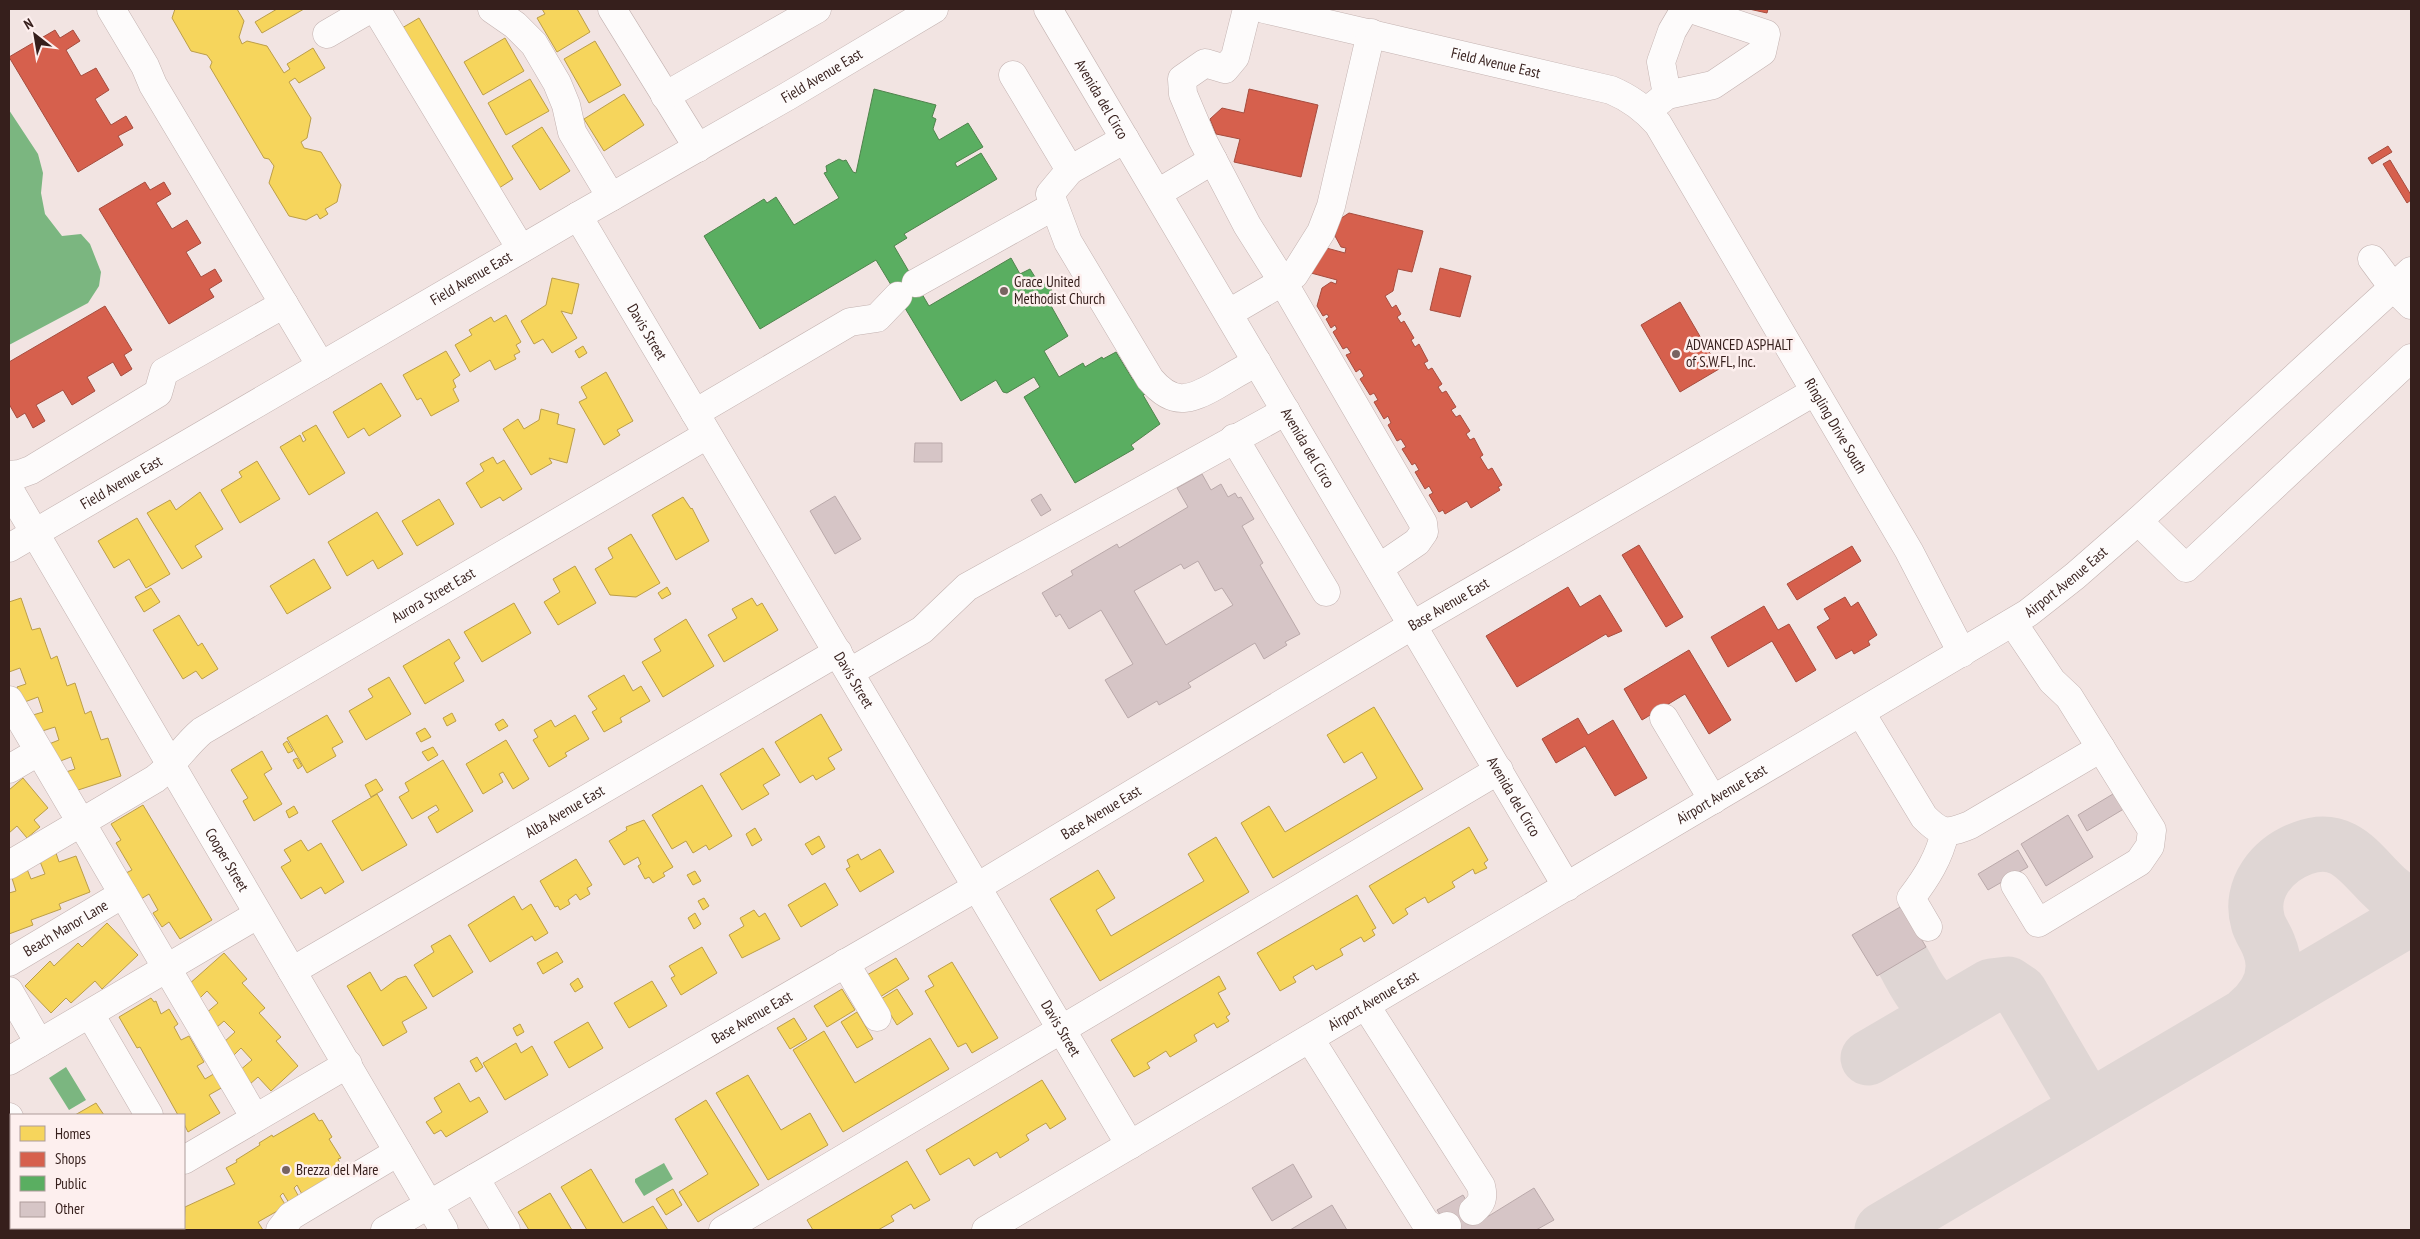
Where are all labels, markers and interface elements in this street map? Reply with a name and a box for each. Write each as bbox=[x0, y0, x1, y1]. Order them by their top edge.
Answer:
north arrow bbox=[10, 10, 60, 60]
text: N bbox=[20, 14, 36, 34]
street label: Field Avenue East bbox=[1449, 43, 1542, 82]
street label: Field Avenue East bbox=[778, 44, 866, 107]
street label: Avenida del Circo bbox=[1071, 56, 1133, 142]
street label: Field Avenue East bbox=[427, 247, 515, 309]
place label: Grace United Methodist Church bbox=[1014, 272, 1105, 308]
marker: Grace United Methodist Church bbox=[998, 285, 1010, 297]
street label: Davis Street bbox=[623, 300, 671, 363]
place label: ADVANCED ASPHALT of S.W.FL, Inc. bbox=[1686, 335, 1793, 371]
marker: ADVANCED ASPHALT of S.W.FL, Inc. bbox=[1670, 348, 1682, 360]
street label: Ringling Drive South bbox=[1801, 375, 1871, 477]
street label: Avenida del Circo bbox=[1277, 404, 1339, 491]
street label: Field Avenue East bbox=[77, 451, 165, 513]
street label: Airport Avenue East bbox=[2020, 542, 2111, 621]
street label: Aurora Street East bbox=[388, 563, 478, 627]
street label: Base Avenue East bbox=[1405, 573, 1492, 635]
street label: Davis Street bbox=[830, 648, 878, 712]
street label: Avenida del Circo bbox=[1483, 753, 1545, 840]
street label: Airport Avenue East bbox=[1673, 760, 1770, 828]
street label: Alba Avenue East bbox=[521, 781, 608, 842]
street label: Base Avenue East bbox=[1057, 781, 1144, 843]
street label: Cooper Street bbox=[201, 824, 253, 895]
street label: Beach Manor Lane bbox=[20, 895, 111, 960]
street label: Airport Avenue East bbox=[1324, 966, 1422, 1034]
street label: Base Avenue East bbox=[708, 986, 795, 1048]
street label: Davis Street bbox=[1037, 996, 1085, 1060]
legend bbox=[10, 1114, 185, 1229]
text: Homes bbox=[55, 1124, 91, 1143]
text: Shops bbox=[55, 1149, 86, 1168]
place label: Brezza del Mare bbox=[296, 1160, 378, 1179]
marker: Brezza del Mare bbox=[280, 1164, 292, 1176]
text: Public bbox=[55, 1174, 87, 1193]
text: Other bbox=[55, 1199, 85, 1218]

